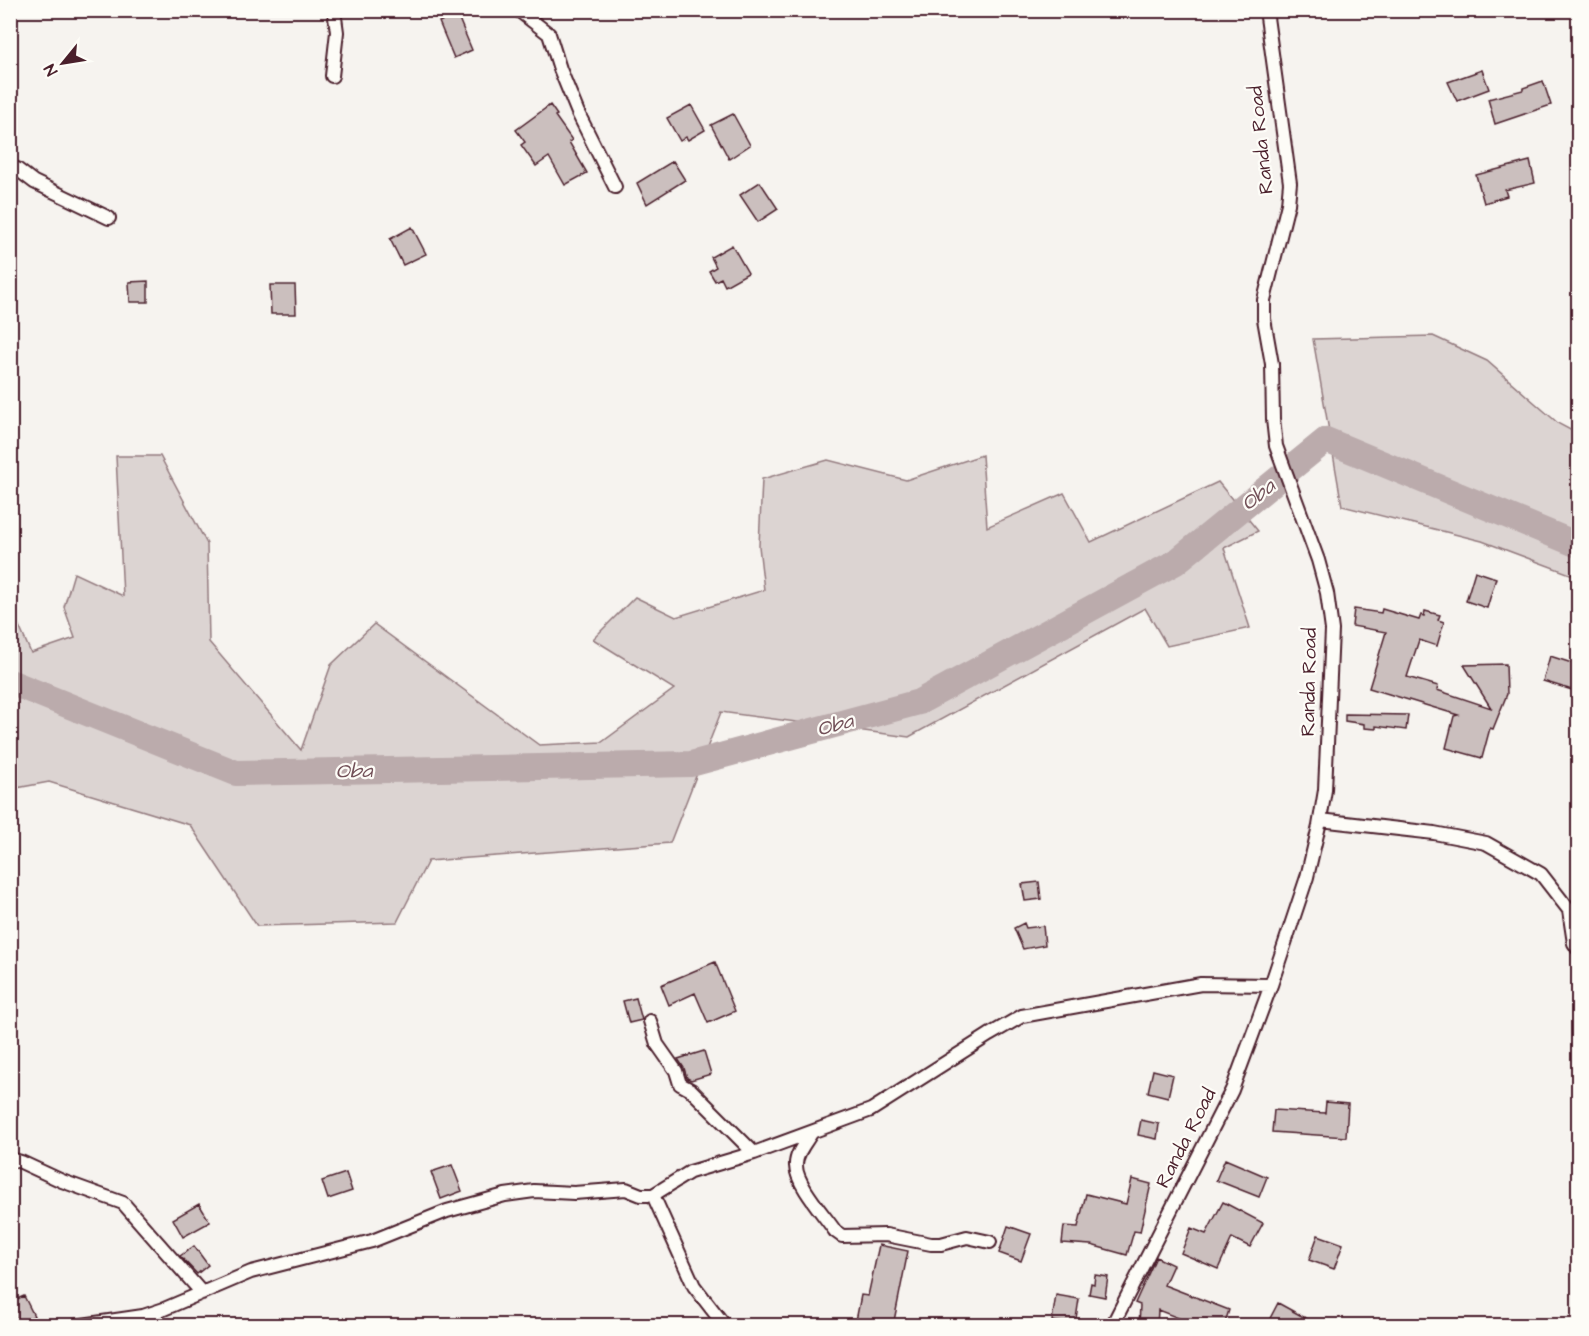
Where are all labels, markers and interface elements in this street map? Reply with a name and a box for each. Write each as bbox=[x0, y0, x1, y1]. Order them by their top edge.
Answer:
north arrow bbox=[33, 33, 93, 93]
text: N bbox=[39, 60, 63, 80]
street label: Randa Road bbox=[1241, 84, 1281, 196]
water label: Oba bbox=[1235, 471, 1282, 518]
street label: Randa Road bbox=[1294, 627, 1324, 737]
water label: Oba bbox=[814, 706, 858, 744]
water label: Oba bbox=[335, 756, 374, 786]
street label: Randa Road bbox=[1149, 1083, 1223, 1193]

